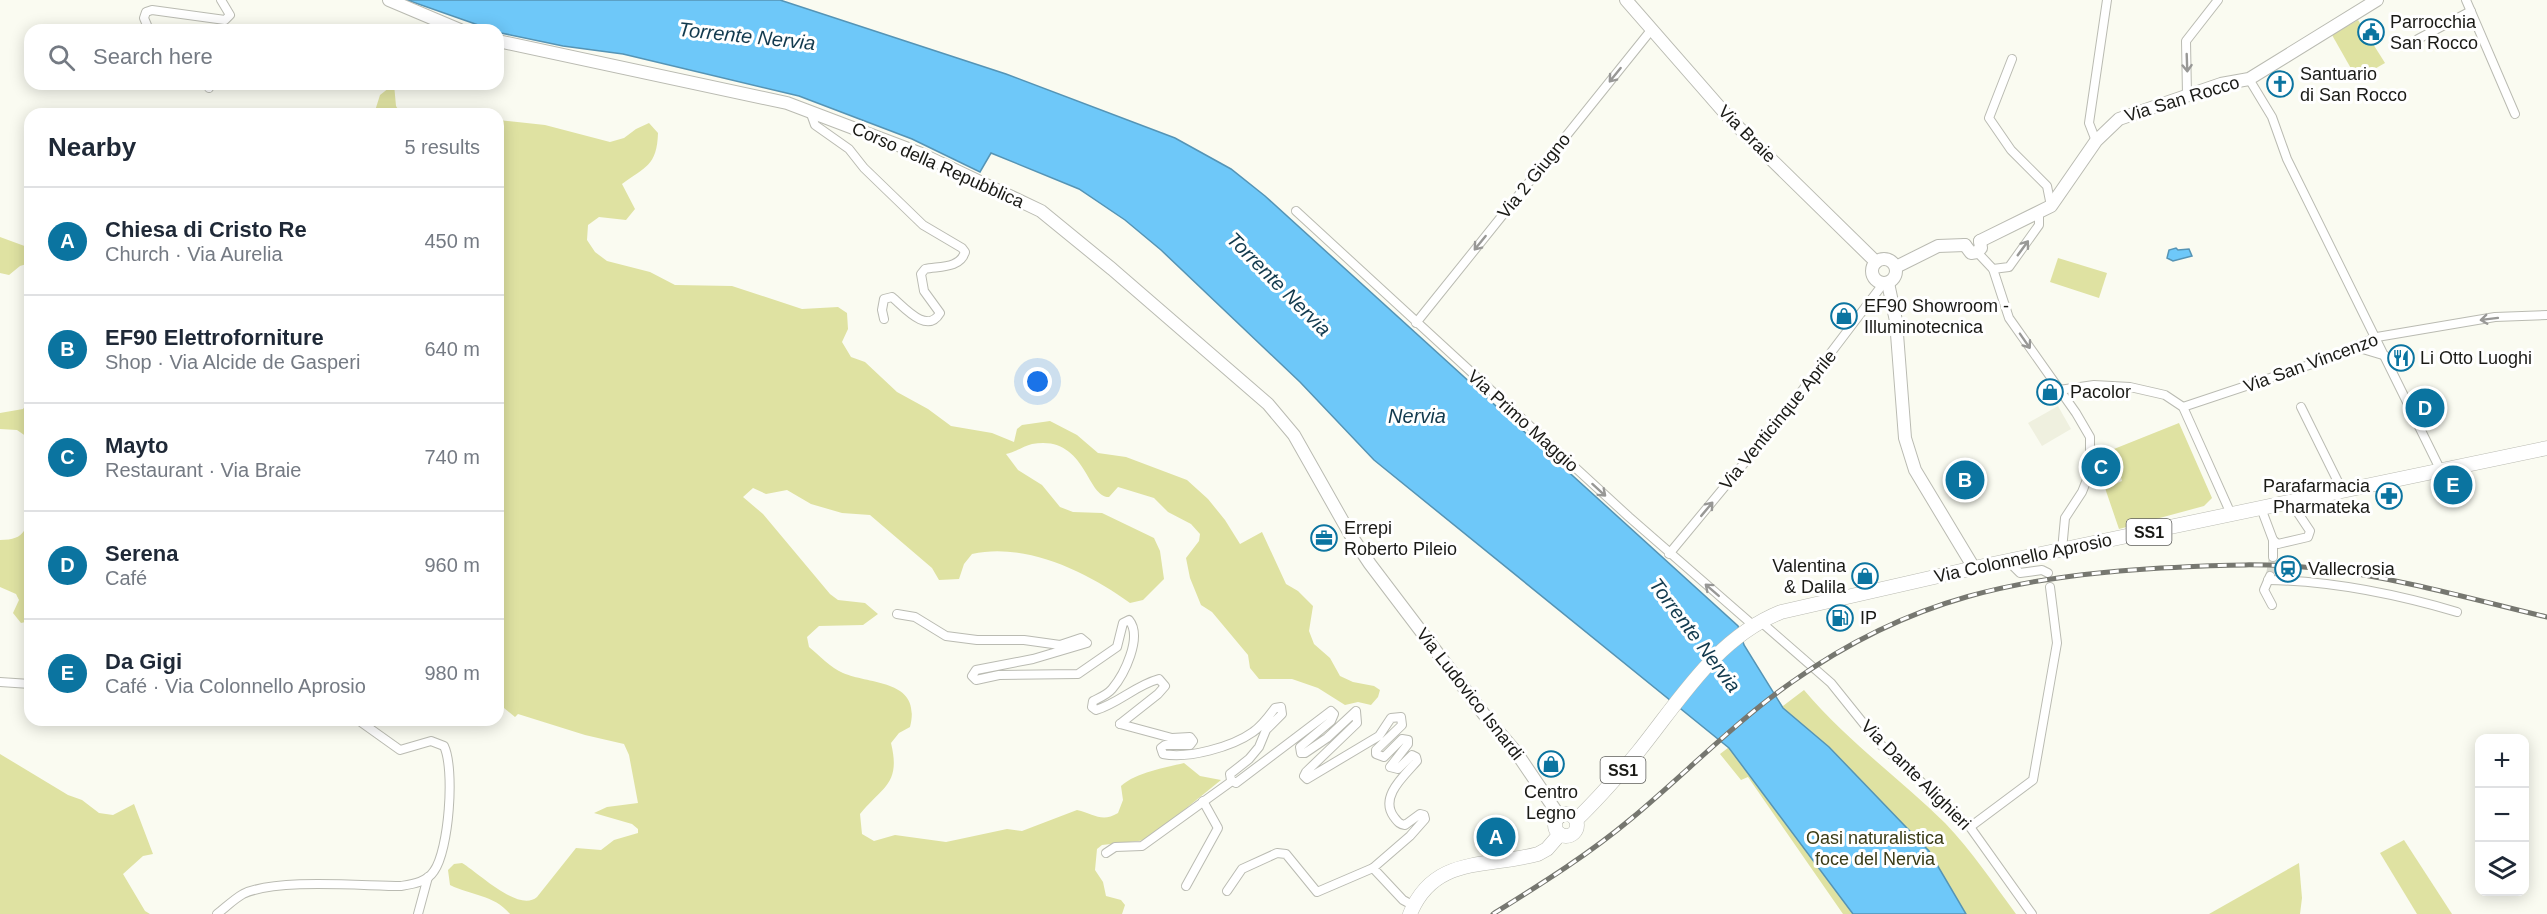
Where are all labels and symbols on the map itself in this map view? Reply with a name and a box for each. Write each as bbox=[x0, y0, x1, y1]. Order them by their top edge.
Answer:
place label: Parrocchia San Rocco bbox=[2390, 12, 2478, 53]
public building icon: Parrocchia San Rocco bbox=[2356, 17, 2386, 47]
water label: Torrente Nervia bbox=[678, 18, 816, 54]
one-way arrow bbox=[2181, 52, 2192, 72]
place label: Santuario di San Rocco bbox=[2300, 64, 2407, 105]
one-way arrow bbox=[1609, 67, 1622, 83]
church icon: Santuario di San Rocco bbox=[2265, 69, 2295, 99]
street label: Via San Rocco bbox=[2122, 72, 2242, 126]
street label: Via Braie bbox=[1714, 101, 1780, 167]
street label: Corso della Repubblica bbox=[849, 118, 1028, 212]
street label: Via 2 Giugno bbox=[1494, 129, 1574, 223]
water label: Torrente Nervia bbox=[1223, 228, 1335, 340]
one-way arrow bbox=[1473, 235, 1487, 250]
one-way arrow bbox=[2016, 240, 2029, 256]
place label: EF90 Showroom - Illuminotecnica bbox=[1864, 296, 2009, 337]
shop icon: EF90 Showroom - Illuminotecnica bbox=[1829, 301, 1859, 331]
one-way arrow bbox=[2479, 313, 2499, 324]
street label: Via San Vincenzo bbox=[2241, 329, 2381, 397]
one-way arrow bbox=[2019, 332, 2031, 349]
restaurant icon: Li Otto Luoghi bbox=[2386, 343, 2416, 373]
street label: Via Venticinque Aprile bbox=[1716, 346, 1840, 494]
place label: Li Otto Luoghi bbox=[2420, 348, 2532, 368]
street label: Via Primo Maggio bbox=[1464, 366, 1582, 476]
your location bbox=[1023, 367, 1052, 396]
shop icon: Pacolor bbox=[2035, 377, 2065, 407]
place label: Pacolor bbox=[2070, 382, 2131, 402]
pin: D bbox=[2406, 386, 2444, 430]
water label: Nervia bbox=[1388, 405, 1446, 427]
pin: C bbox=[2082, 444, 2120, 490]
pin: B bbox=[1946, 458, 1984, 502]
pin: E bbox=[2434, 462, 2472, 508]
place label: Parafarmacia Pharmateka bbox=[2263, 476, 2371, 517]
pharmacy icon: Parafarmacia Pharmateka bbox=[2374, 481, 2404, 511]
one-way arrow bbox=[1591, 483, 1606, 497]
one-way arrow bbox=[1700, 501, 1713, 517]
place label: Errepi Roberto Pileio bbox=[1344, 518, 1457, 559]
road number: SS1 bbox=[2126, 519, 2172, 545]
office icon: Errepi Roberto Pileio bbox=[1309, 523, 1339, 553]
street label: Via Colonnello Aprosio bbox=[1932, 529, 2114, 587]
station icon: Vallecrosia bbox=[2273, 554, 2303, 584]
place label: Valentina & Dalila bbox=[1772, 556, 1847, 597]
place label: Vallecrosia bbox=[2308, 559, 2396, 579]
shop icon: Valentina & Dalila bbox=[1850, 561, 1880, 591]
water label: Torrente Nervia bbox=[1645, 574, 1745, 696]
one-way arrow bbox=[1705, 583, 1720, 597]
fuel station icon: IP bbox=[1825, 603, 1855, 633]
place label: IP bbox=[1860, 608, 1877, 628]
street label: Via Ludovico Isnardi bbox=[1412, 624, 1528, 764]
street label: Via Dante Alighieri bbox=[1857, 716, 1975, 834]
shop icon: Centro Legno bbox=[1536, 749, 1566, 779]
road number: SS1 bbox=[1600, 757, 1646, 783]
place label: Centro Legno bbox=[1524, 782, 1578, 823]
pin: A bbox=[1476, 814, 1516, 860]
park label: Oasi naturalistica foce del Nervia bbox=[1806, 828, 1945, 869]

